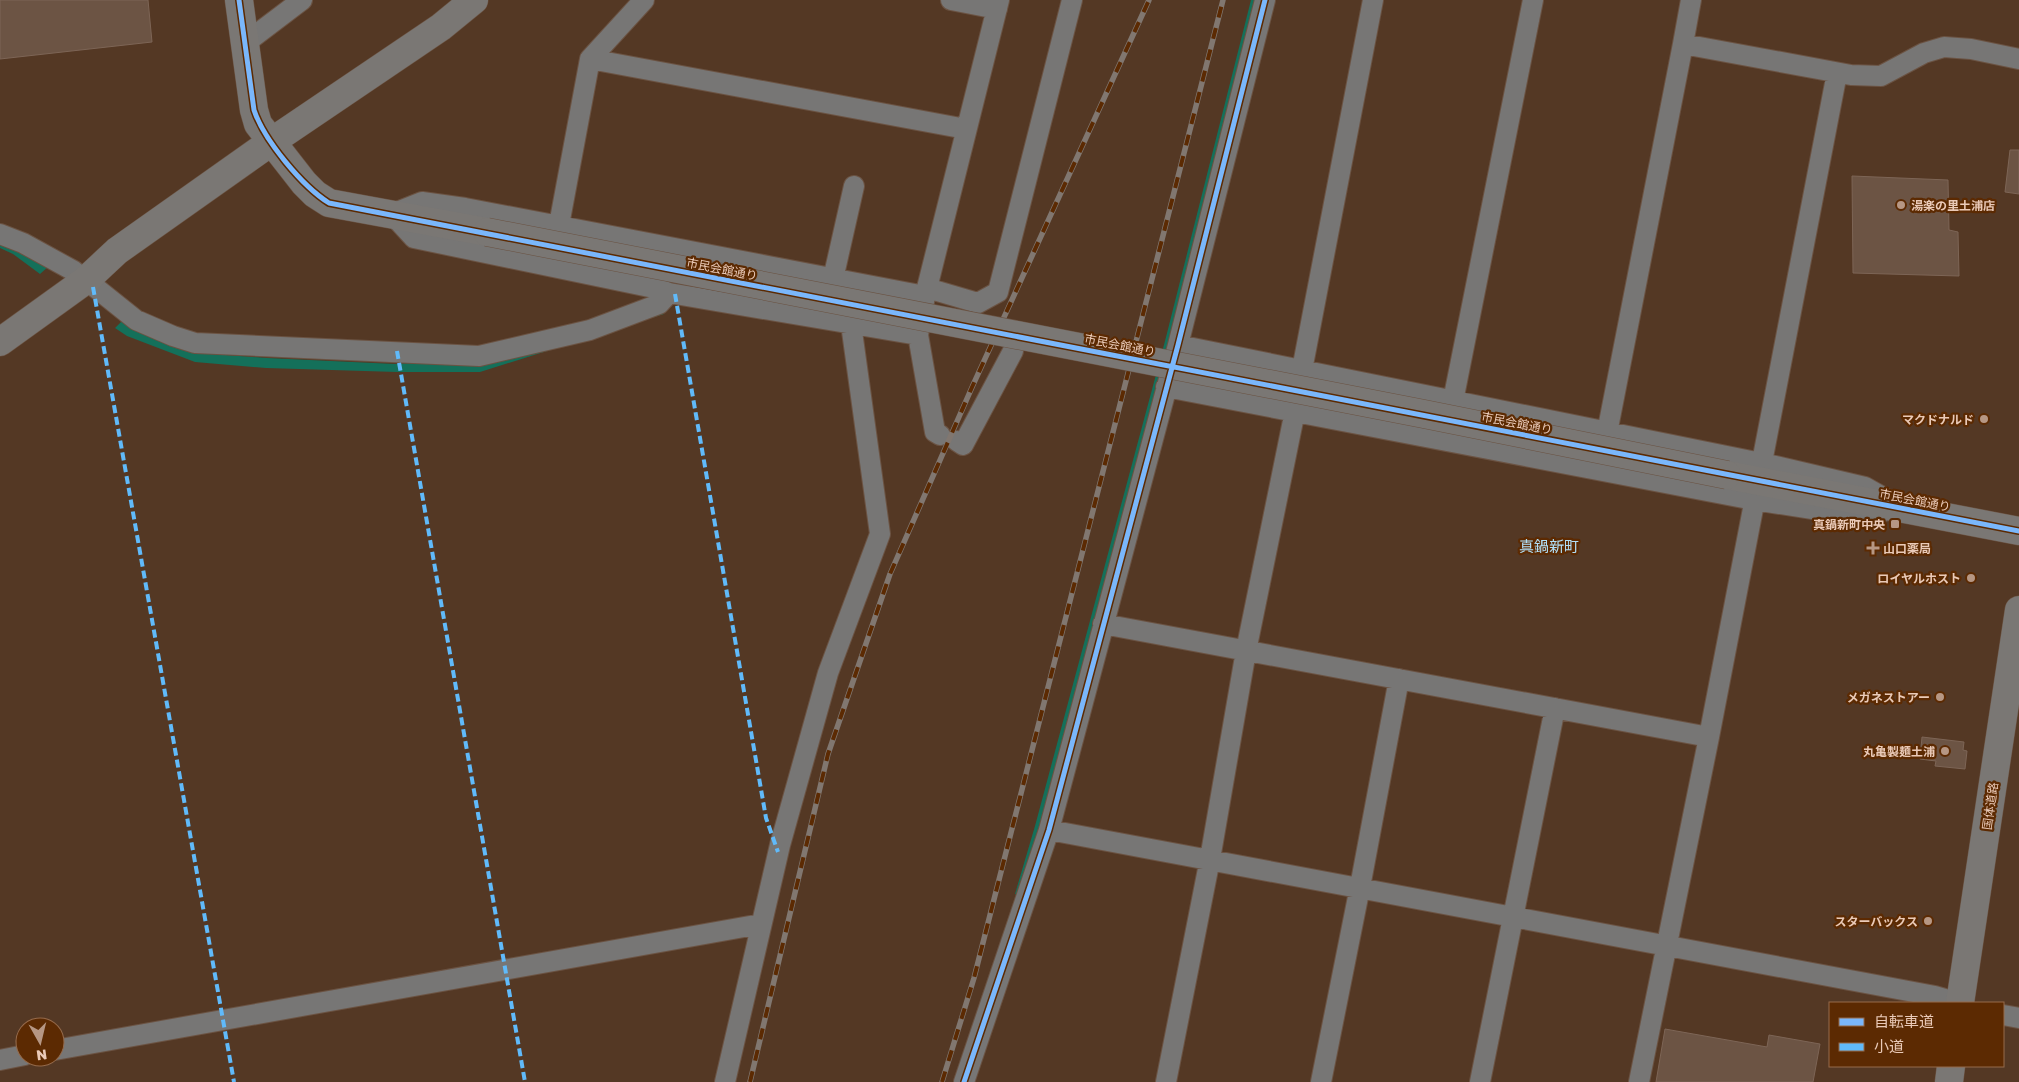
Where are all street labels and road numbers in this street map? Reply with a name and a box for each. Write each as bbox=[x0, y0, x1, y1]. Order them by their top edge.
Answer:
street label: 市民会館通り bbox=[685, 255, 759, 283]
street label: 市民会館通り bbox=[1083, 331, 1157, 359]
street label: 市民会館通り bbox=[1480, 409, 1554, 437]
street label: 市民会館通り bbox=[1878, 486, 1952, 514]
street label: 国体道路 bbox=[1979, 781, 2001, 831]

